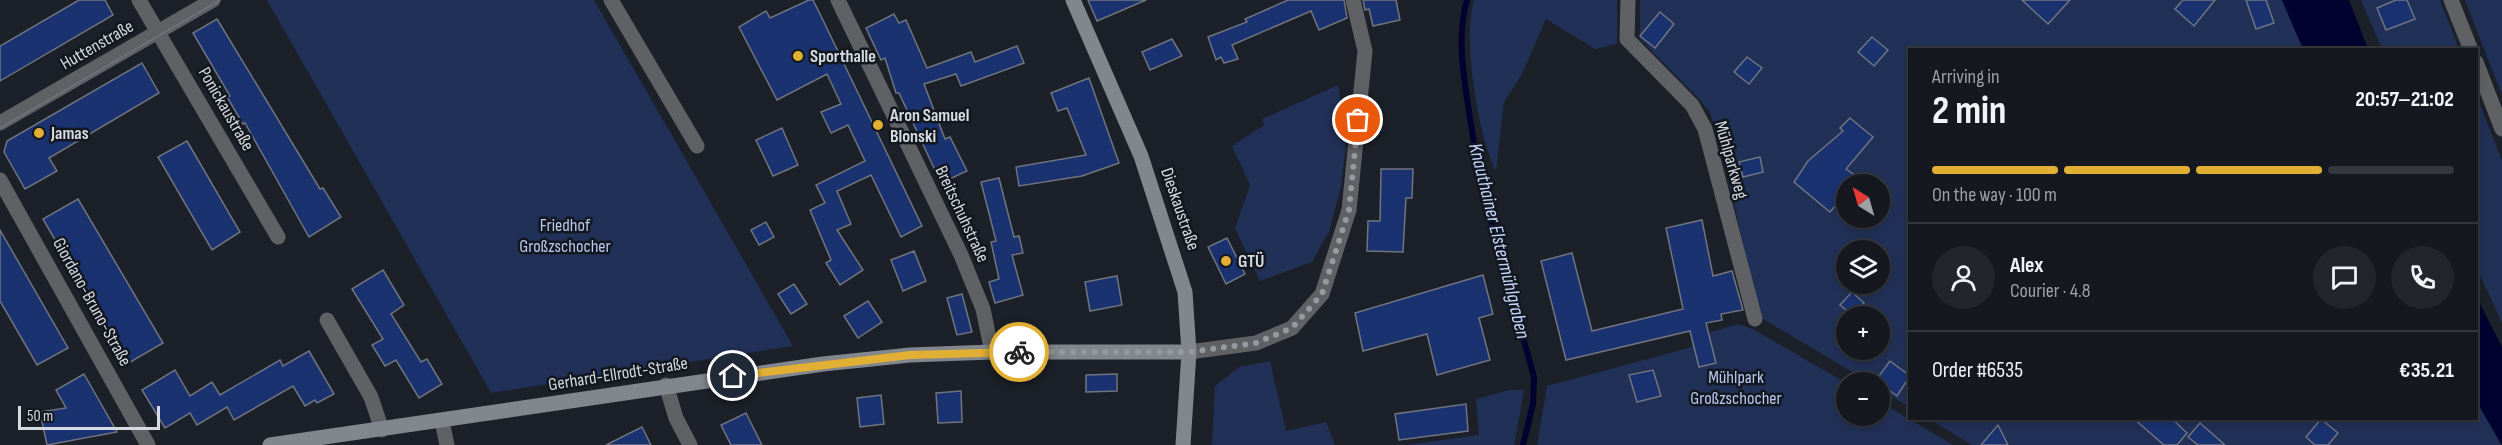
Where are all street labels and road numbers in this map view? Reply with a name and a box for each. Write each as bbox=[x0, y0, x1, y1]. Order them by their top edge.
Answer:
street label: Huttenstraße bbox=[57, 16, 137, 74]
street label: Ponickaustraße bbox=[194, 63, 258, 155]
street label: Mühlparkweg bbox=[1710, 119, 1752, 201]
street label: Breitschuhstraße bbox=[931, 162, 993, 266]
street label: Dieskaustraße bbox=[1156, 165, 1204, 253]
street label: Giordano-Bruno-Straße bbox=[48, 234, 136, 370]
street label: Gerhard-Ellrodt-Straße bbox=[547, 353, 689, 395]

